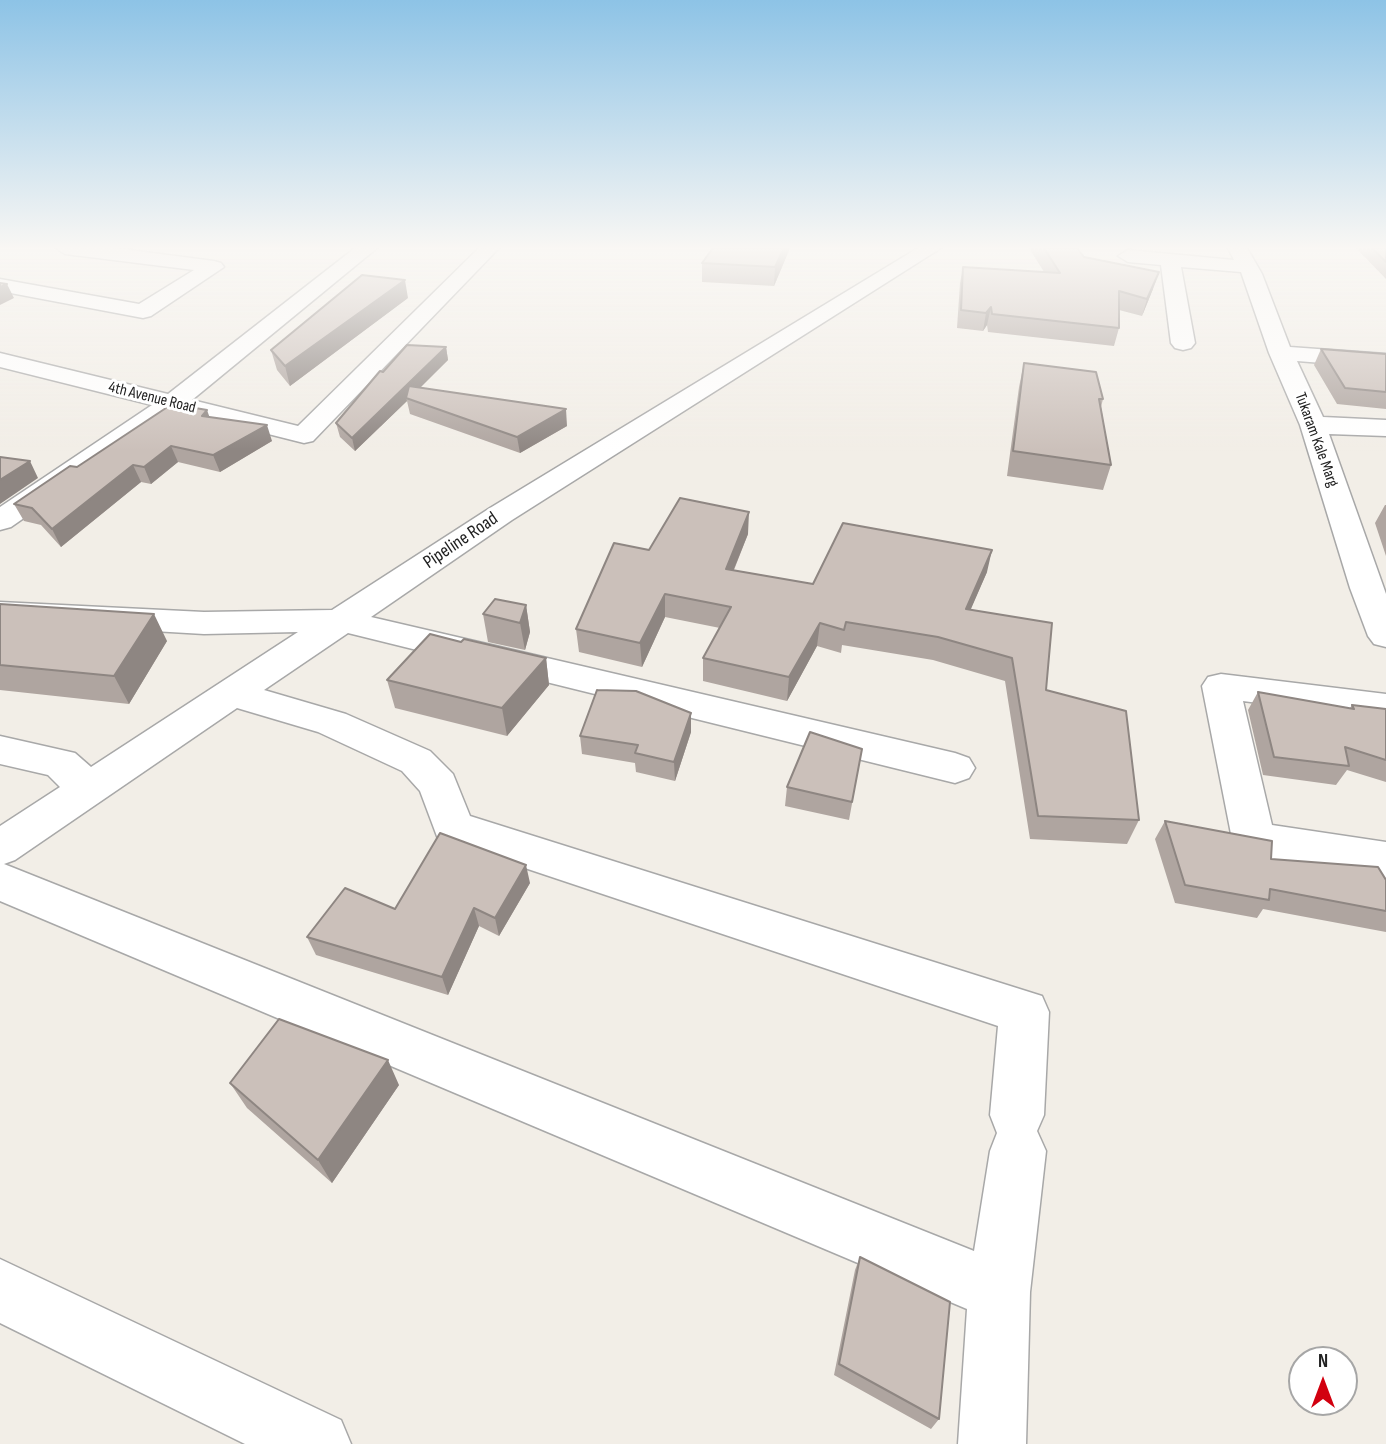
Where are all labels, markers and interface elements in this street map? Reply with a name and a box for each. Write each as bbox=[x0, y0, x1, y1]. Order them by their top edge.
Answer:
street label: 4th Avenue Road bbox=[106, 378, 198, 418]
street label: Tukaram Kale Marg bbox=[1290, 390, 1342, 490]
street label: Pipeline Road bbox=[419, 508, 503, 574]
north arrow bbox=[1288, 1346, 1358, 1416]
text: N bbox=[1318, 1350, 1328, 1373]

